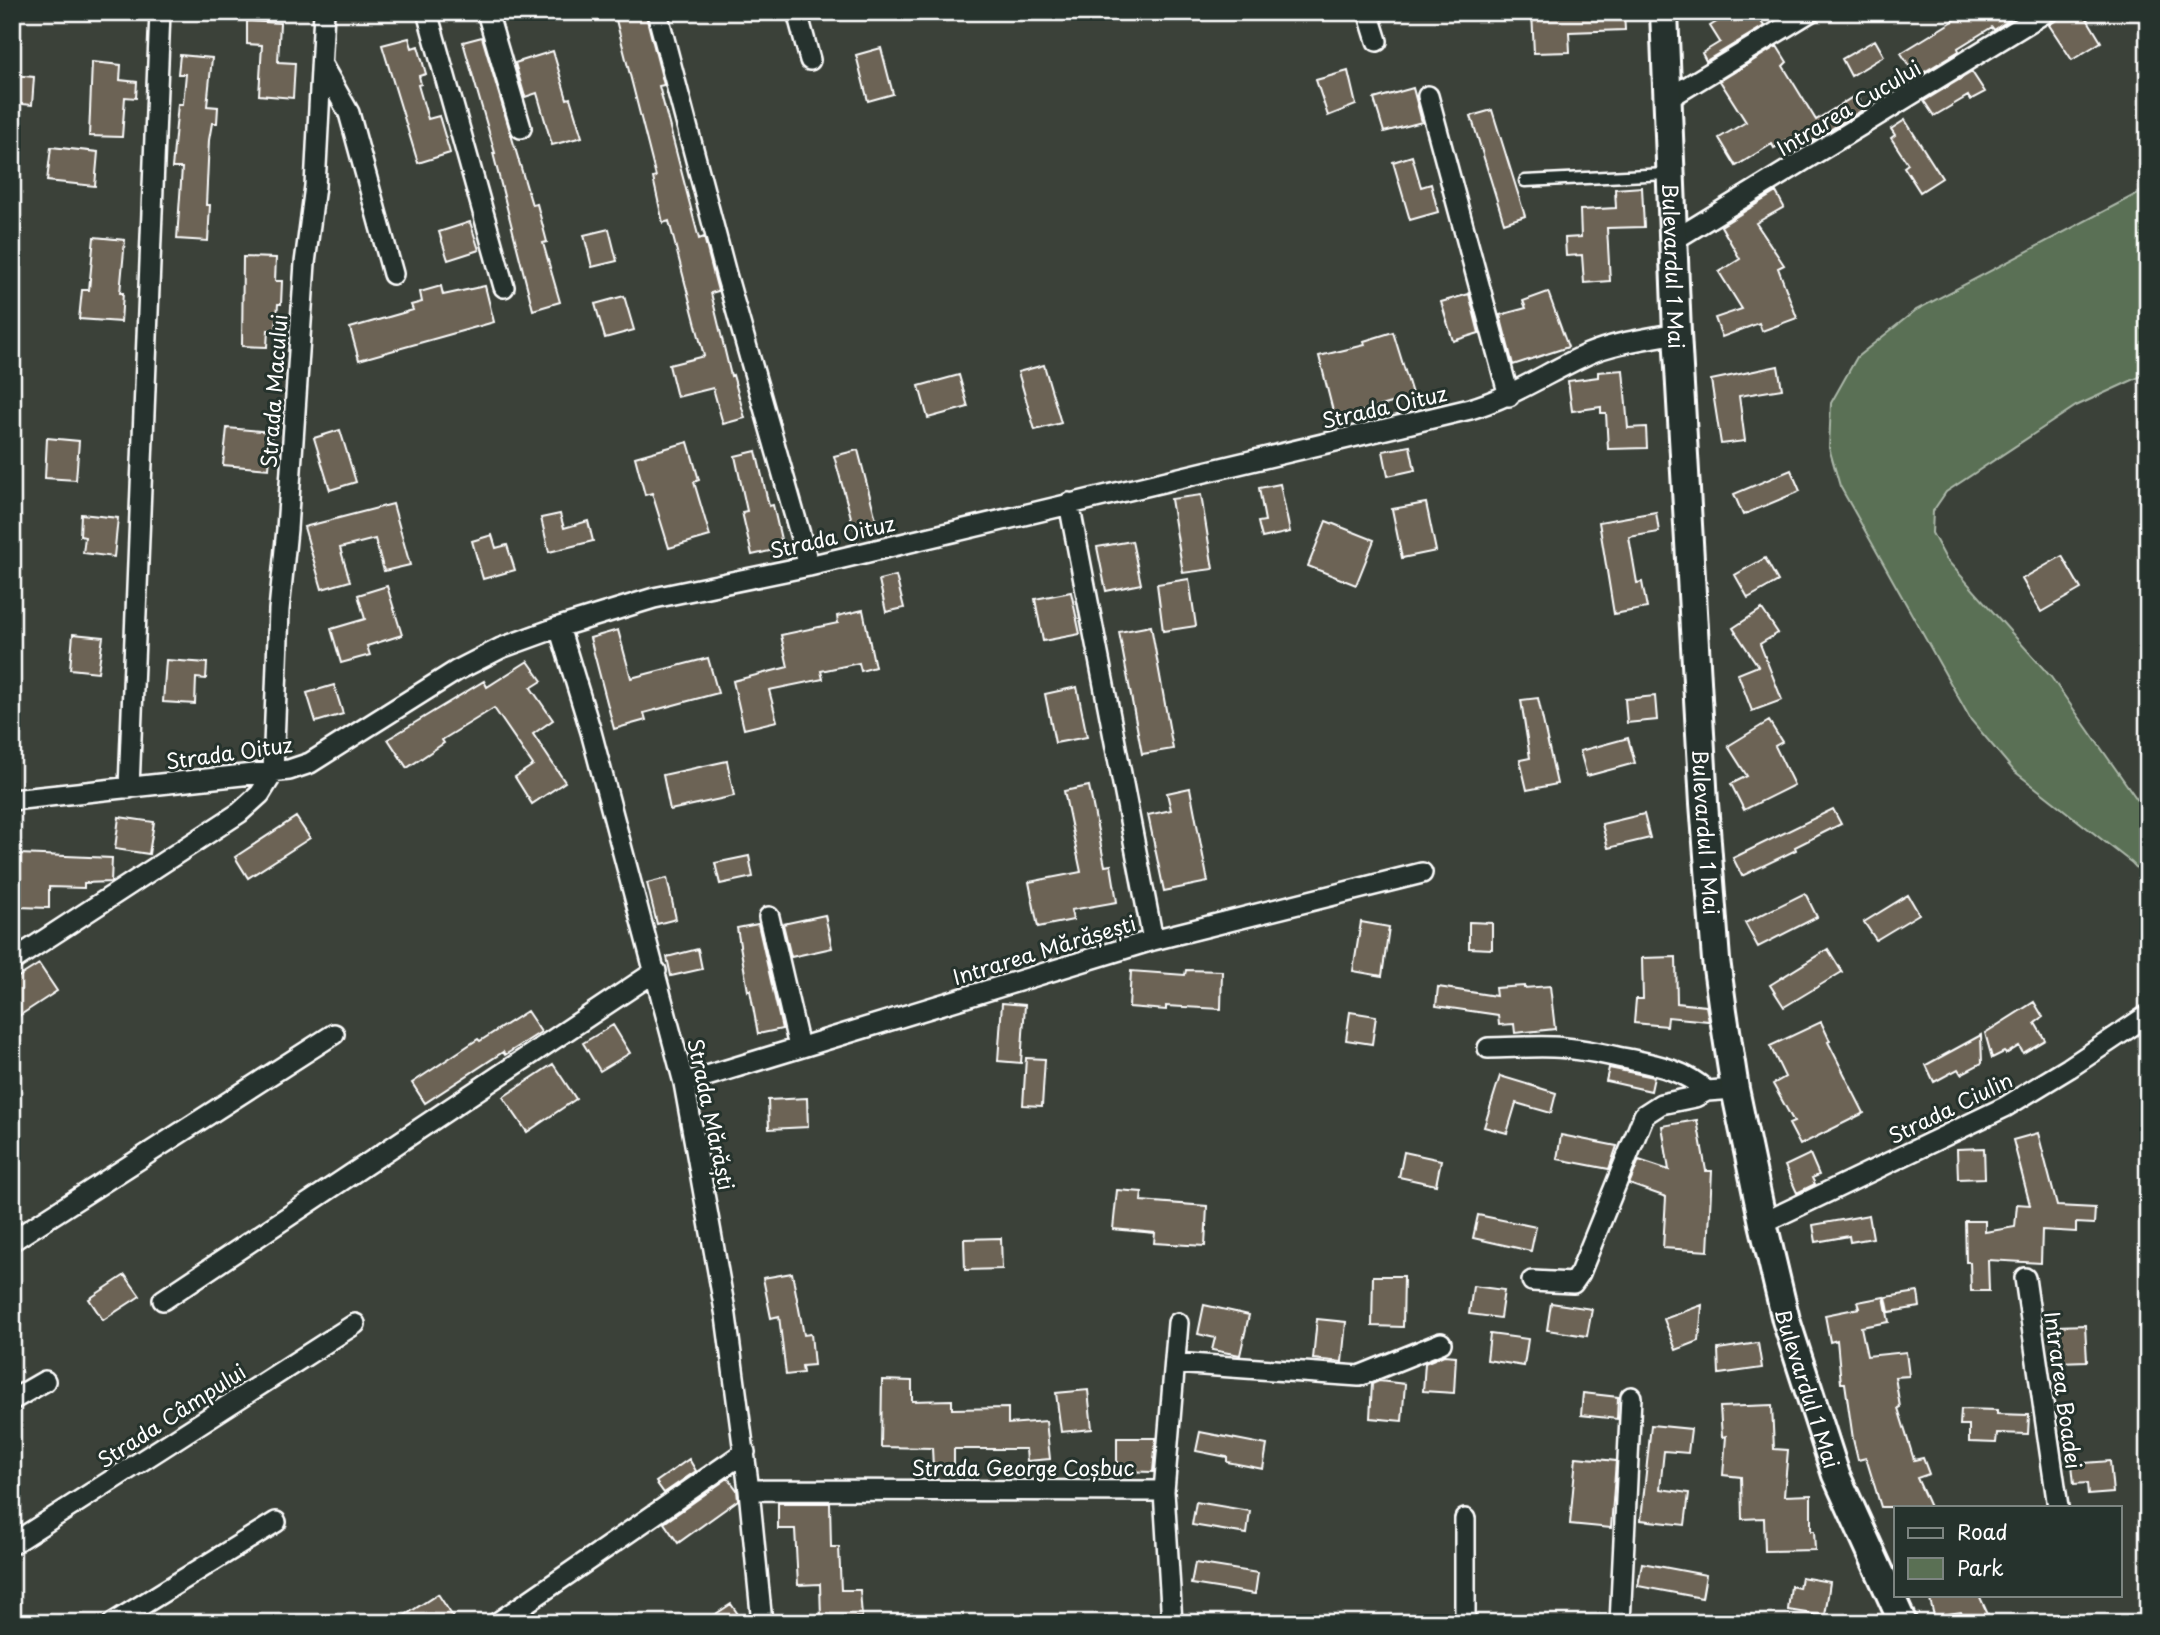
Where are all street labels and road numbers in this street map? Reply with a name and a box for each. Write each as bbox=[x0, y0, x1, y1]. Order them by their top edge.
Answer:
street label: Intrarea Cucului bbox=[1770, 51, 1926, 163]
street label: Bulevardul 1 Mai bbox=[1655, 182, 1694, 350]
street label: Strada Macului bbox=[252, 313, 294, 469]
street label: Strada Oituz bbox=[1318, 376, 1450, 436]
street label: Strada Oituz bbox=[766, 506, 898, 566]
street label: Strada Oituz bbox=[164, 727, 294, 777]
street label: Bulevardul 1 Mai bbox=[1685, 748, 1728, 916]
street label: Intrarea Mărășești bbox=[948, 906, 1140, 992]
street label: Strada Mărăști bbox=[680, 1035, 744, 1193]
street label: Strada Ciulin bbox=[1882, 1063, 2018, 1151]
street label: Bulevardul 1 Mai bbox=[1768, 1305, 1849, 1472]
street label: Intrarea Boadei bbox=[2037, 1309, 2091, 1471]
street label: Strada Câmpului bbox=[90, 1355, 252, 1475]
street label: Strada George Coșbuc bbox=[912, 1451, 1134, 1483]

